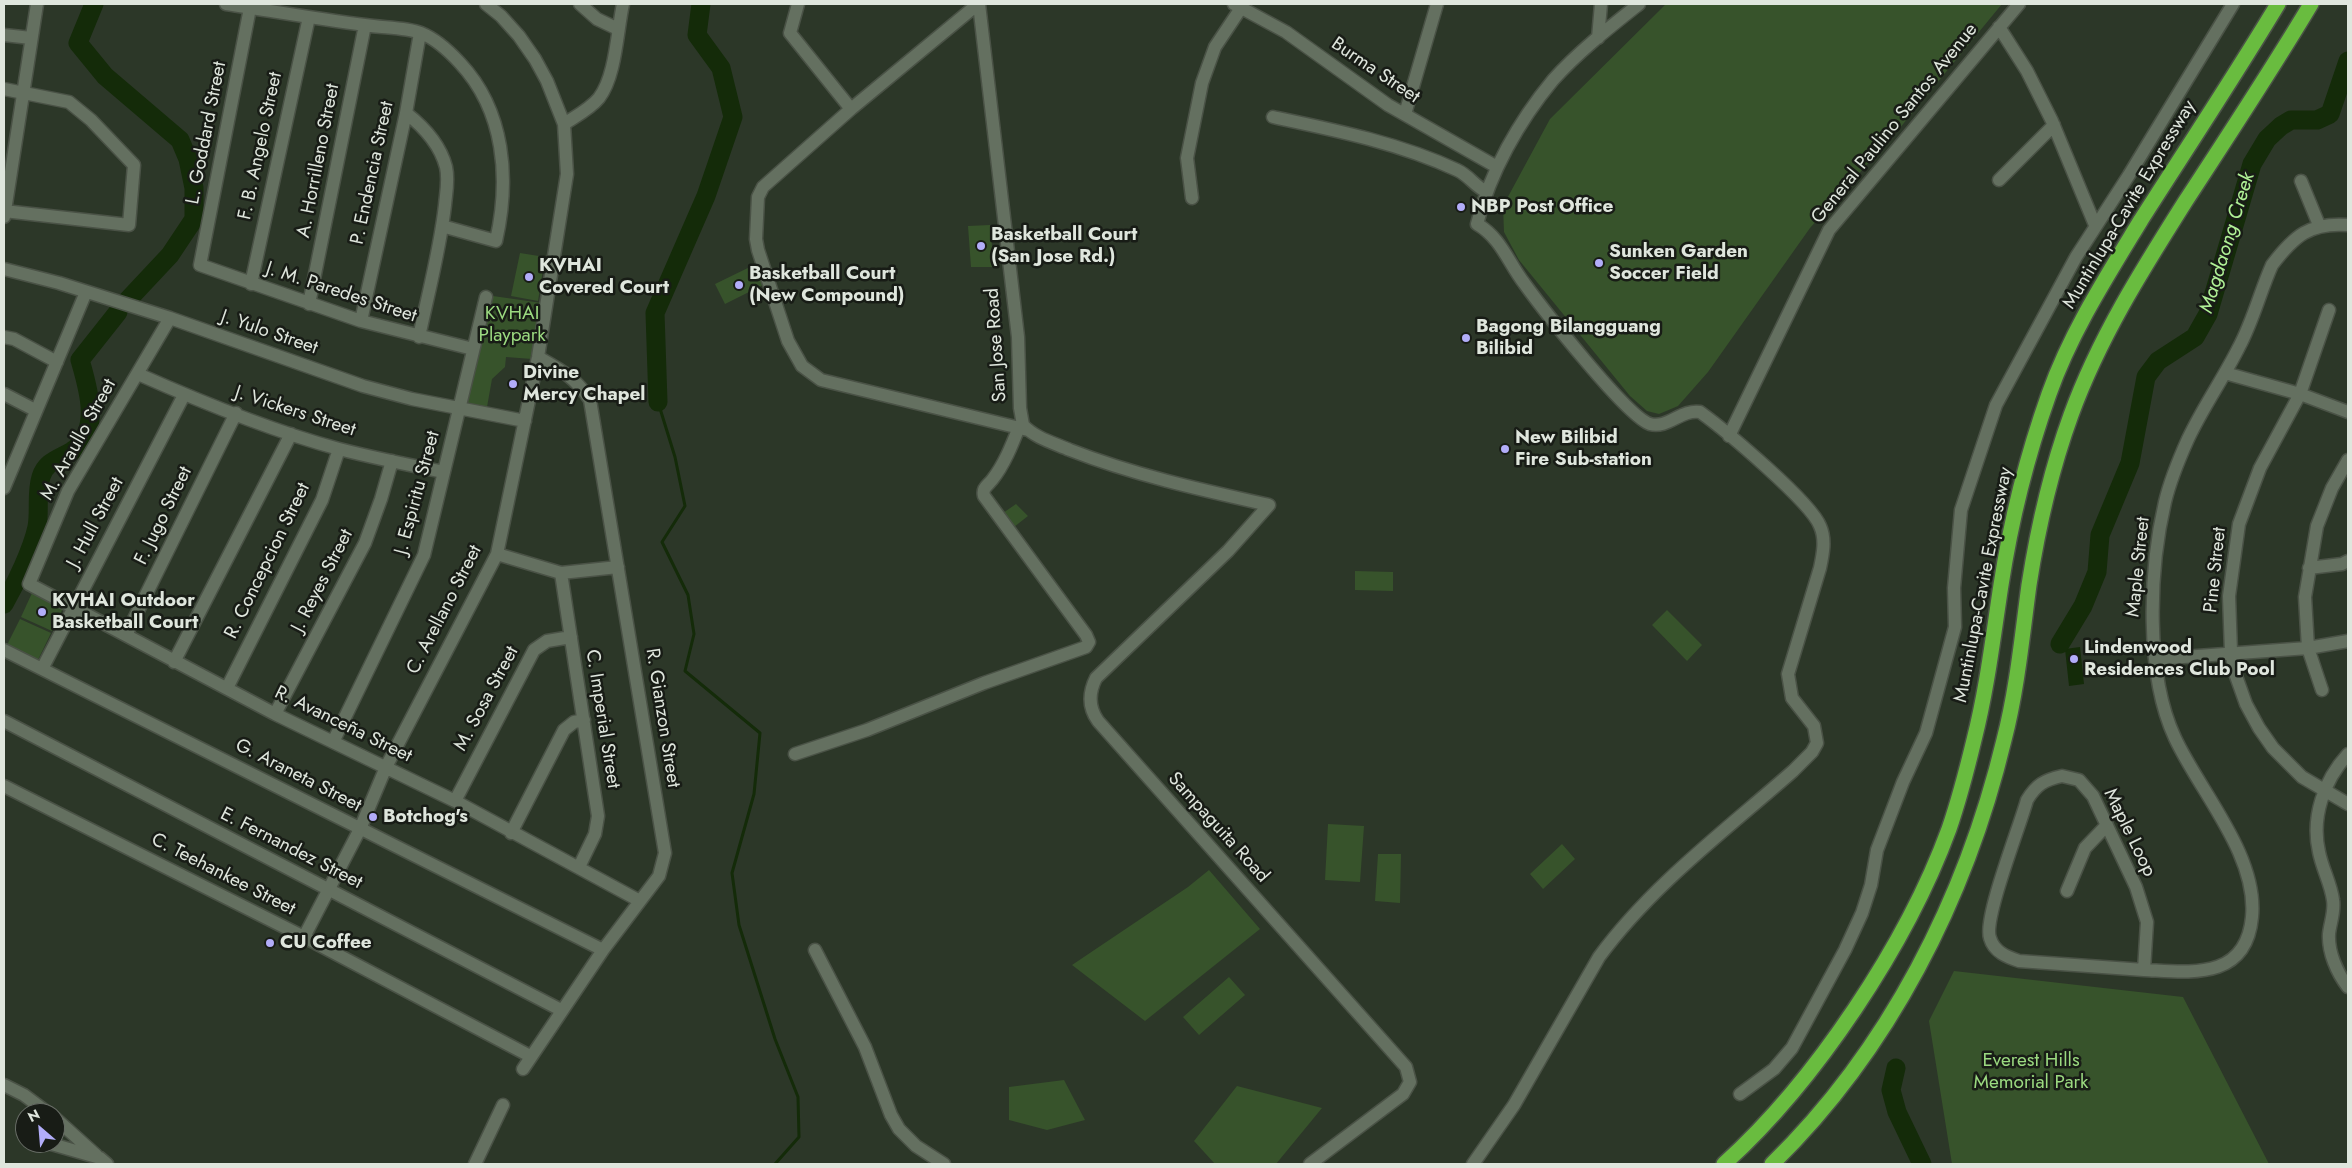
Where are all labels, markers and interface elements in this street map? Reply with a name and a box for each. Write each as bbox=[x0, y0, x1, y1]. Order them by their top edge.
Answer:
street label: General Paulino Santos Avenue bbox=[1807, 19, 1983, 229]
street label: Burma Street bbox=[1326, 33, 1424, 109]
street label: L. Goddard Street bbox=[182, 60, 232, 206]
street label: F. B. Angelo Street bbox=[234, 70, 288, 222]
street label: A. Horrilleno Street bbox=[293, 82, 345, 240]
street label: Muntinlupa-Cavite Expressway bbox=[2059, 97, 2201, 313]
street label: P. Endencia Street bbox=[347, 99, 399, 247]
water label: Magdaong Creek bbox=[2195, 170, 2261, 316]
place label: NBP Post Office bbox=[1471, 196, 1613, 218]
marker: NBP Post Office bbox=[1455, 201, 1467, 213]
place label: Basketball Court (San Jose Rd.) bbox=[991, 224, 1137, 268]
marker: Basketball Court (San Jose Rd.) bbox=[975, 240, 987, 252]
place label: Sunken Garden Soccer Field bbox=[1609, 241, 1748, 285]
place label: KVHAI Covered Court bbox=[539, 255, 669, 299]
marker: Sunken Garden Soccer Field bbox=[1593, 257, 1605, 269]
street label: J. M. Paredes Street bbox=[263, 258, 419, 328]
place label: Basketball Court (New Compound) bbox=[749, 263, 904, 307]
marker: KVHAI Covered Court bbox=[523, 271, 535, 283]
marker: Basketball Court (New Compound) bbox=[733, 279, 745, 291]
street label: San Jose Road bbox=[982, 287, 1012, 403]
park label: KVHAI Playpark bbox=[478, 303, 546, 347]
street label: J. Yulo Street bbox=[218, 306, 320, 360]
place label: Bagong Bilangguang Bilibid bbox=[1476, 316, 1661, 360]
marker: Bagong Bilangguang Bilibid bbox=[1460, 332, 1472, 344]
place label: Divine Mercy Chapel bbox=[523, 362, 645, 406]
street label: M. Araullo Street bbox=[36, 375, 122, 505]
marker: Divine Mercy Chapel bbox=[507, 378, 519, 390]
street label: J. Vickers Street bbox=[232, 382, 358, 442]
place label: New Bilibid Fire Sub-station bbox=[1515, 427, 1652, 471]
street label: J. Espiritu Street bbox=[391, 429, 445, 557]
marker: New Bilibid Fire Sub-station bbox=[1499, 443, 1511, 455]
street label: F. Jugo Street bbox=[130, 463, 198, 569]
street label: Muntinlupa-Cavite Expressway bbox=[1950, 465, 2018, 705]
street label: J. Hull Street bbox=[63, 474, 129, 572]
street label: R. Concepcion Street bbox=[220, 479, 316, 643]
street label: Maple Street bbox=[2122, 516, 2156, 618]
street label: J. Reyes Street bbox=[287, 526, 359, 636]
street label: Pine Street bbox=[2200, 526, 2232, 614]
street label: C. Arellano Street bbox=[403, 542, 487, 678]
place label: KVHAI Outdoor Basketball Court bbox=[52, 590, 198, 634]
marker: KVHAI Outdoor Basketball Court bbox=[36, 606, 48, 618]
place label: Lindenwood Residences Club Pool bbox=[2084, 637, 2275, 681]
street label: M. Sosa Street bbox=[450, 643, 524, 755]
street label: R. Gianzon Street bbox=[640, 647, 684, 789]
street label: C. Imperial Street bbox=[580, 648, 624, 790]
marker: Lindenwood Residences Club Pool bbox=[2068, 653, 2080, 665]
street label: R. Avanceña Street bbox=[271, 682, 415, 768]
street label: G. Araneta Street bbox=[231, 734, 365, 818]
street label: Sampaguita Road bbox=[1163, 768, 1273, 888]
street label: Maple Loop bbox=[2098, 785, 2160, 881]
street label: E. Fernandez Street bbox=[216, 803, 366, 895]
place label: Botchog's bbox=[383, 806, 468, 828]
marker: Botchog's bbox=[367, 811, 379, 823]
street label: C. Teehankee Street bbox=[147, 829, 299, 921]
place label: CU Coffee bbox=[280, 932, 372, 954]
marker: CU Coffee bbox=[264, 937, 276, 949]
park label: Everest Hills Memorial Park bbox=[1974, 1050, 2088, 1094]
north arrow bbox=[15, 1103, 65, 1153]
text: N bbox=[24, 1104, 43, 1127]

